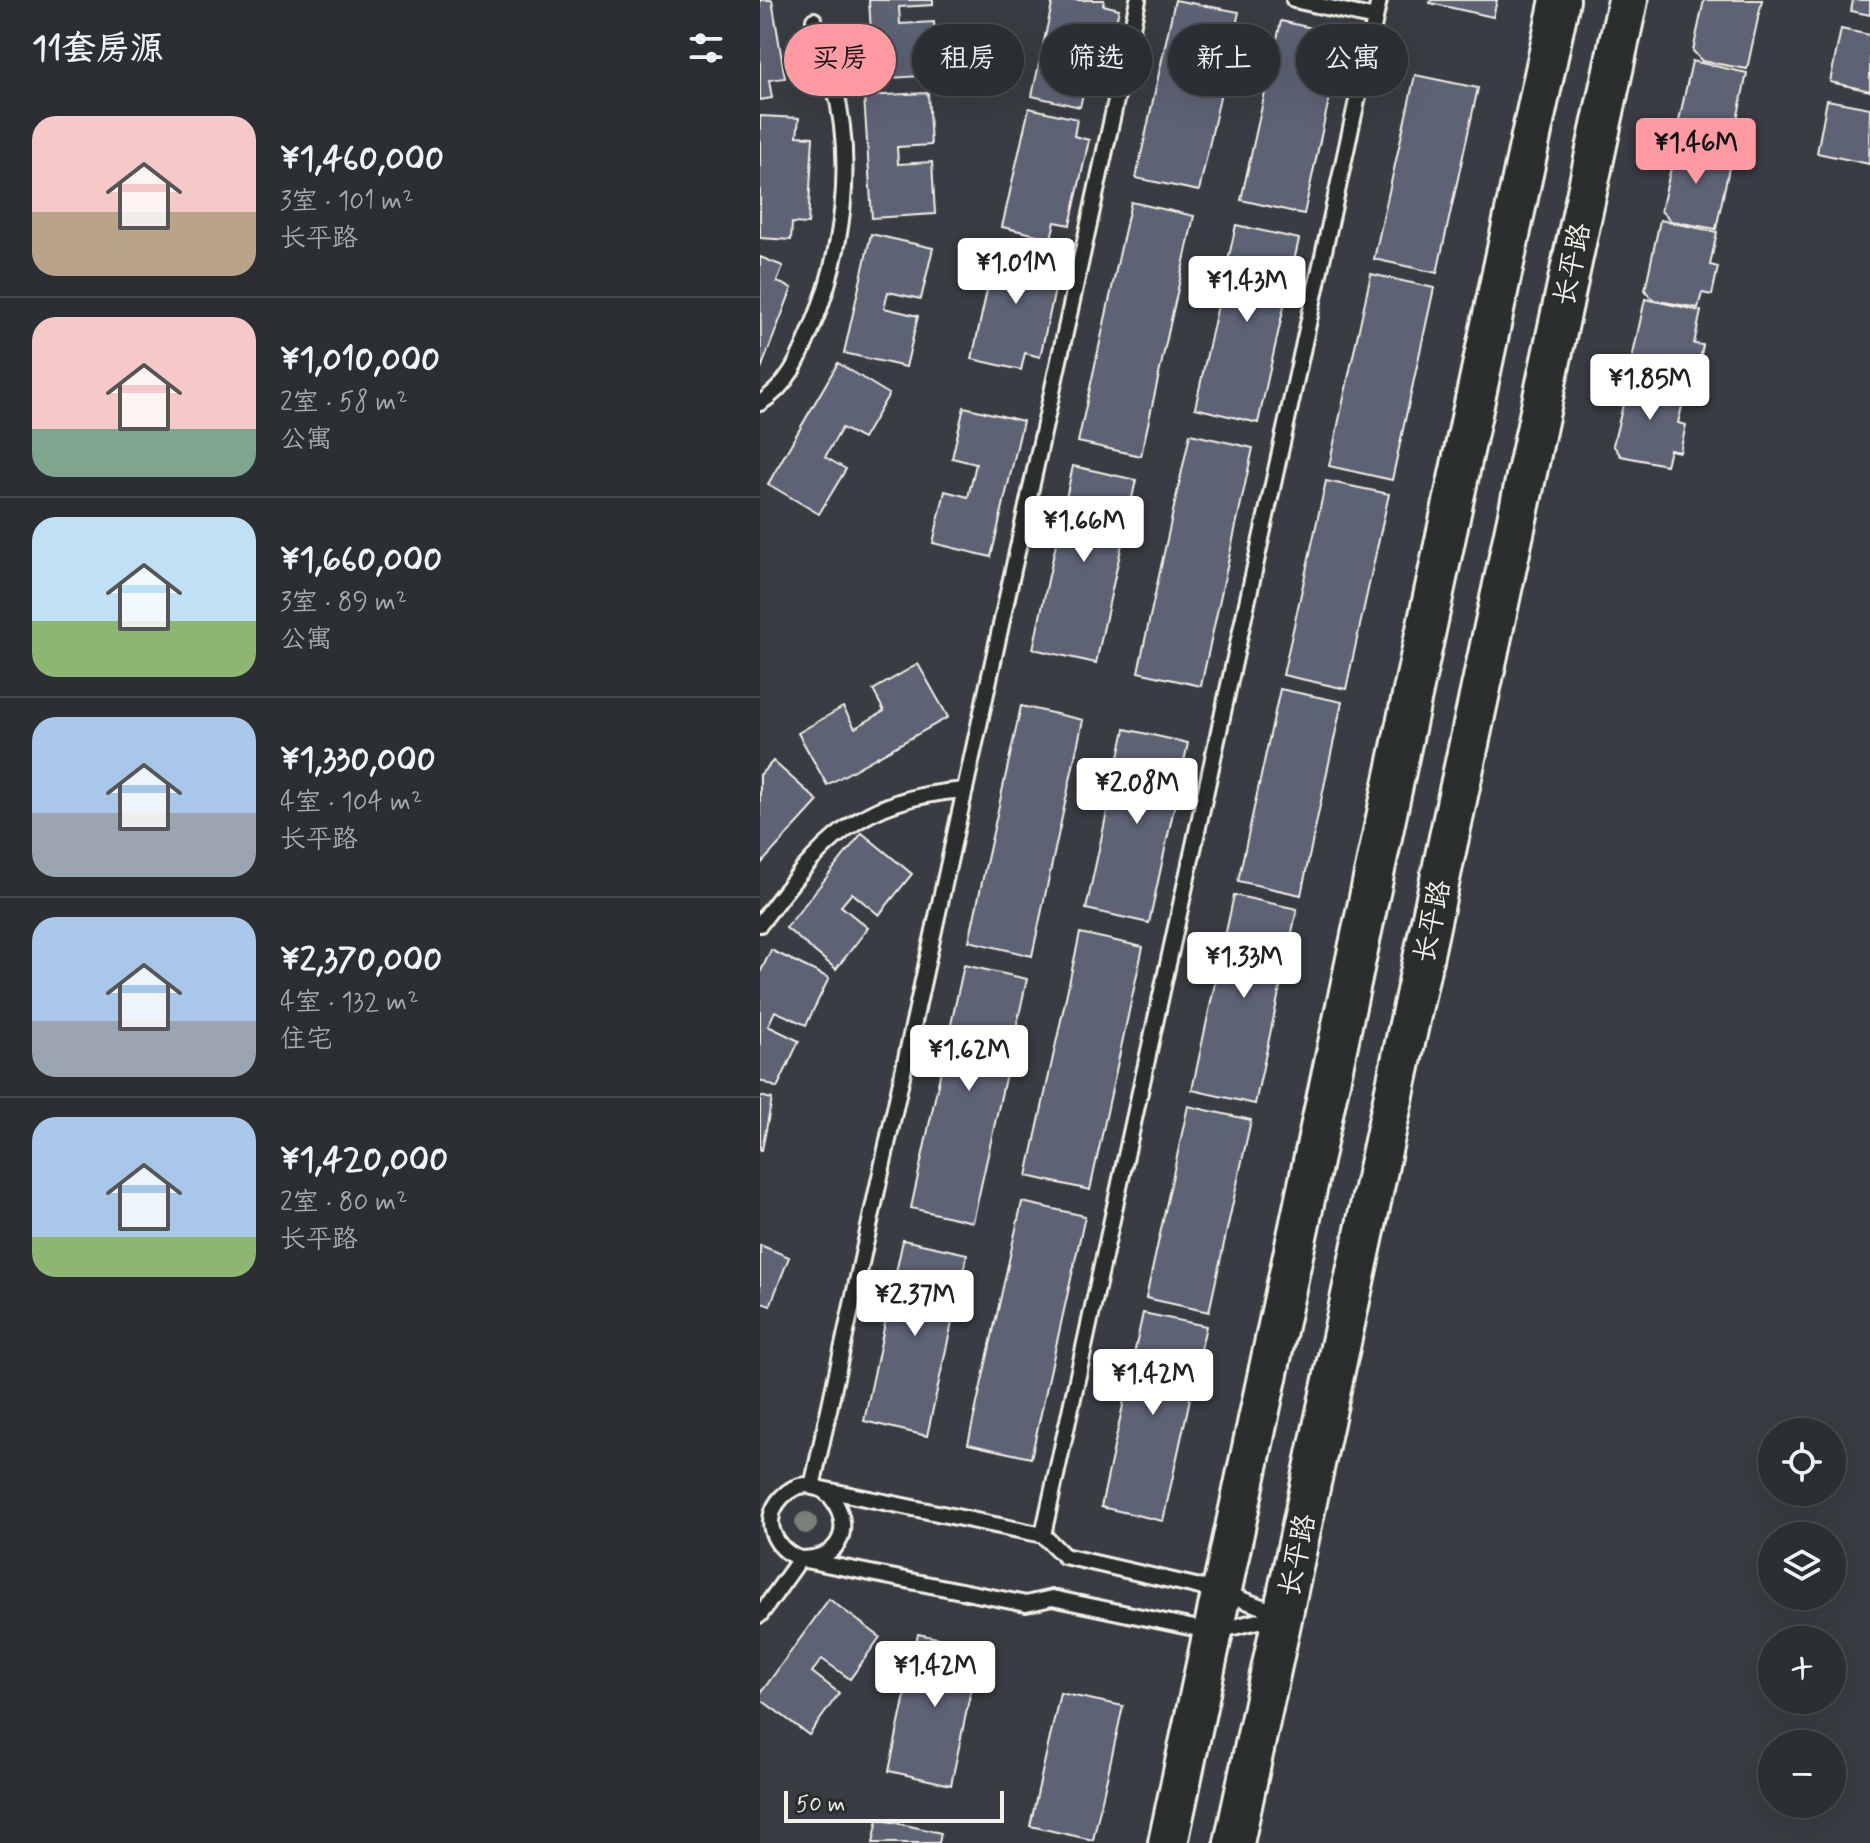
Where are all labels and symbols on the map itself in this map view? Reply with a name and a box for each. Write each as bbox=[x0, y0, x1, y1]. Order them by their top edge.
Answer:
pin: ¥1.46M bbox=[1631, 118, 1761, 186]
street label: 长平路 bbox=[1547, 220, 1600, 309]
pin: ¥1.01M bbox=[951, 238, 1081, 306]
pin: ¥1.43M bbox=[1182, 256, 1312, 324]
pin: ¥1.85M bbox=[1585, 354, 1715, 422]
pin: ¥1.66M bbox=[1019, 496, 1149, 564]
pin: ¥2.08M bbox=[1072, 758, 1202, 826]
street label: 长平路 bbox=[1407, 877, 1460, 966]
pin: ¥1.33M bbox=[1179, 932, 1309, 1000]
pin: ¥1.62M bbox=[904, 1025, 1034, 1093]
pin: ¥2.37M bbox=[850, 1270, 980, 1338]
pin: ¥1.42M bbox=[1088, 1349, 1218, 1417]
street label: 长平路 bbox=[1272, 1511, 1325, 1600]
pin: ¥1.42M bbox=[870, 1641, 1000, 1709]
scale bar bbox=[784, 1787, 1004, 1823]

